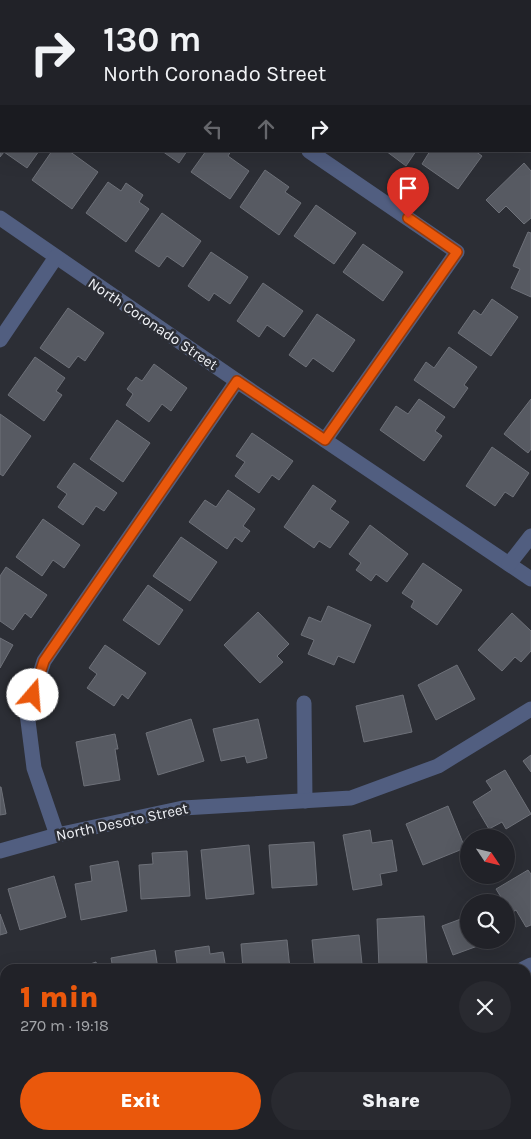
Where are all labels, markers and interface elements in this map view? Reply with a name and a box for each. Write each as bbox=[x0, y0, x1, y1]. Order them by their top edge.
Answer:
text: 130 m bbox=[103, 19, 201, 60]
icon: right bbox=[20, 20, 85, 85]
text: North Coronado Street bbox=[103, 61, 326, 87]
icon: left bbox=[199, 115, 227, 143]
icon: ahead bbox=[252, 115, 280, 143]
icon: right bbox=[305, 115, 333, 143]
pin bbox=[387, 167, 429, 218]
icon: arrive bbox=[394, 174, 422, 202]
street label: North Coronado Street bbox=[85, 274, 221, 374]
position arrow bbox=[6, 668, 58, 720]
street label: North Desoto Street bbox=[54, 799, 190, 845]
north arrow bbox=[460, 829, 515, 884]
map controls bbox=[460, 829, 515, 949]
button: search bbox=[460, 894, 515, 949]
text: 1 min bbox=[20, 979, 99, 1015]
button: close bbox=[459, 981, 511, 1033]
text: 270 m · 19:18 bbox=[20, 1016, 109, 1035]
button: Exit bbox=[20, 1072, 261, 1130]
button: Share bbox=[271, 1072, 511, 1130]

